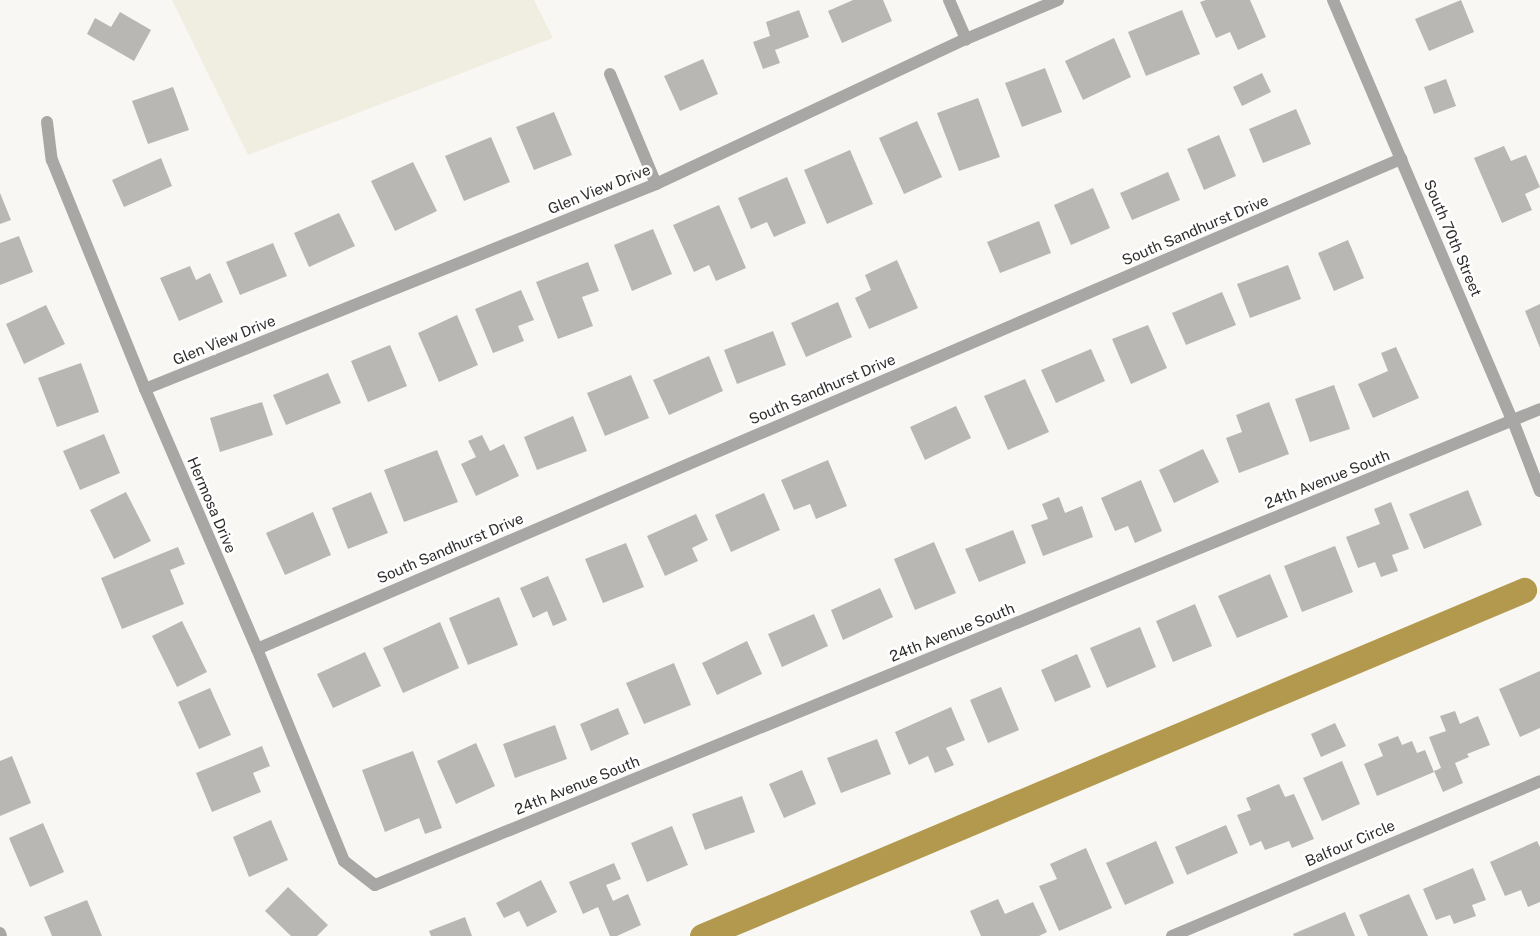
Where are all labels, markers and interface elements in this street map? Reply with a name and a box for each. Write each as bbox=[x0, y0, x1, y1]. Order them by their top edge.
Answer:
street label: Glen View Drive bbox=[545, 160, 653, 218]
street label: South 70th Street bbox=[1420, 177, 1486, 299]
street label: South Sandhurst Drive bbox=[1119, 191, 1271, 269]
street label: Glen View Drive bbox=[170, 311, 278, 369]
street label: South Sandhurst Drive bbox=[746, 350, 898, 428]
street label: 24th Avenue South bbox=[1262, 446, 1392, 512]
street label: Hermosa Drive bbox=[184, 454, 240, 556]
street label: South Sandhurst Drive bbox=[374, 509, 526, 587]
street label: 24th Avenue South bbox=[887, 599, 1017, 665]
street label: 24th Avenue South bbox=[512, 752, 642, 818]
street label: Balfour Circle bbox=[1302, 816, 1398, 870]

